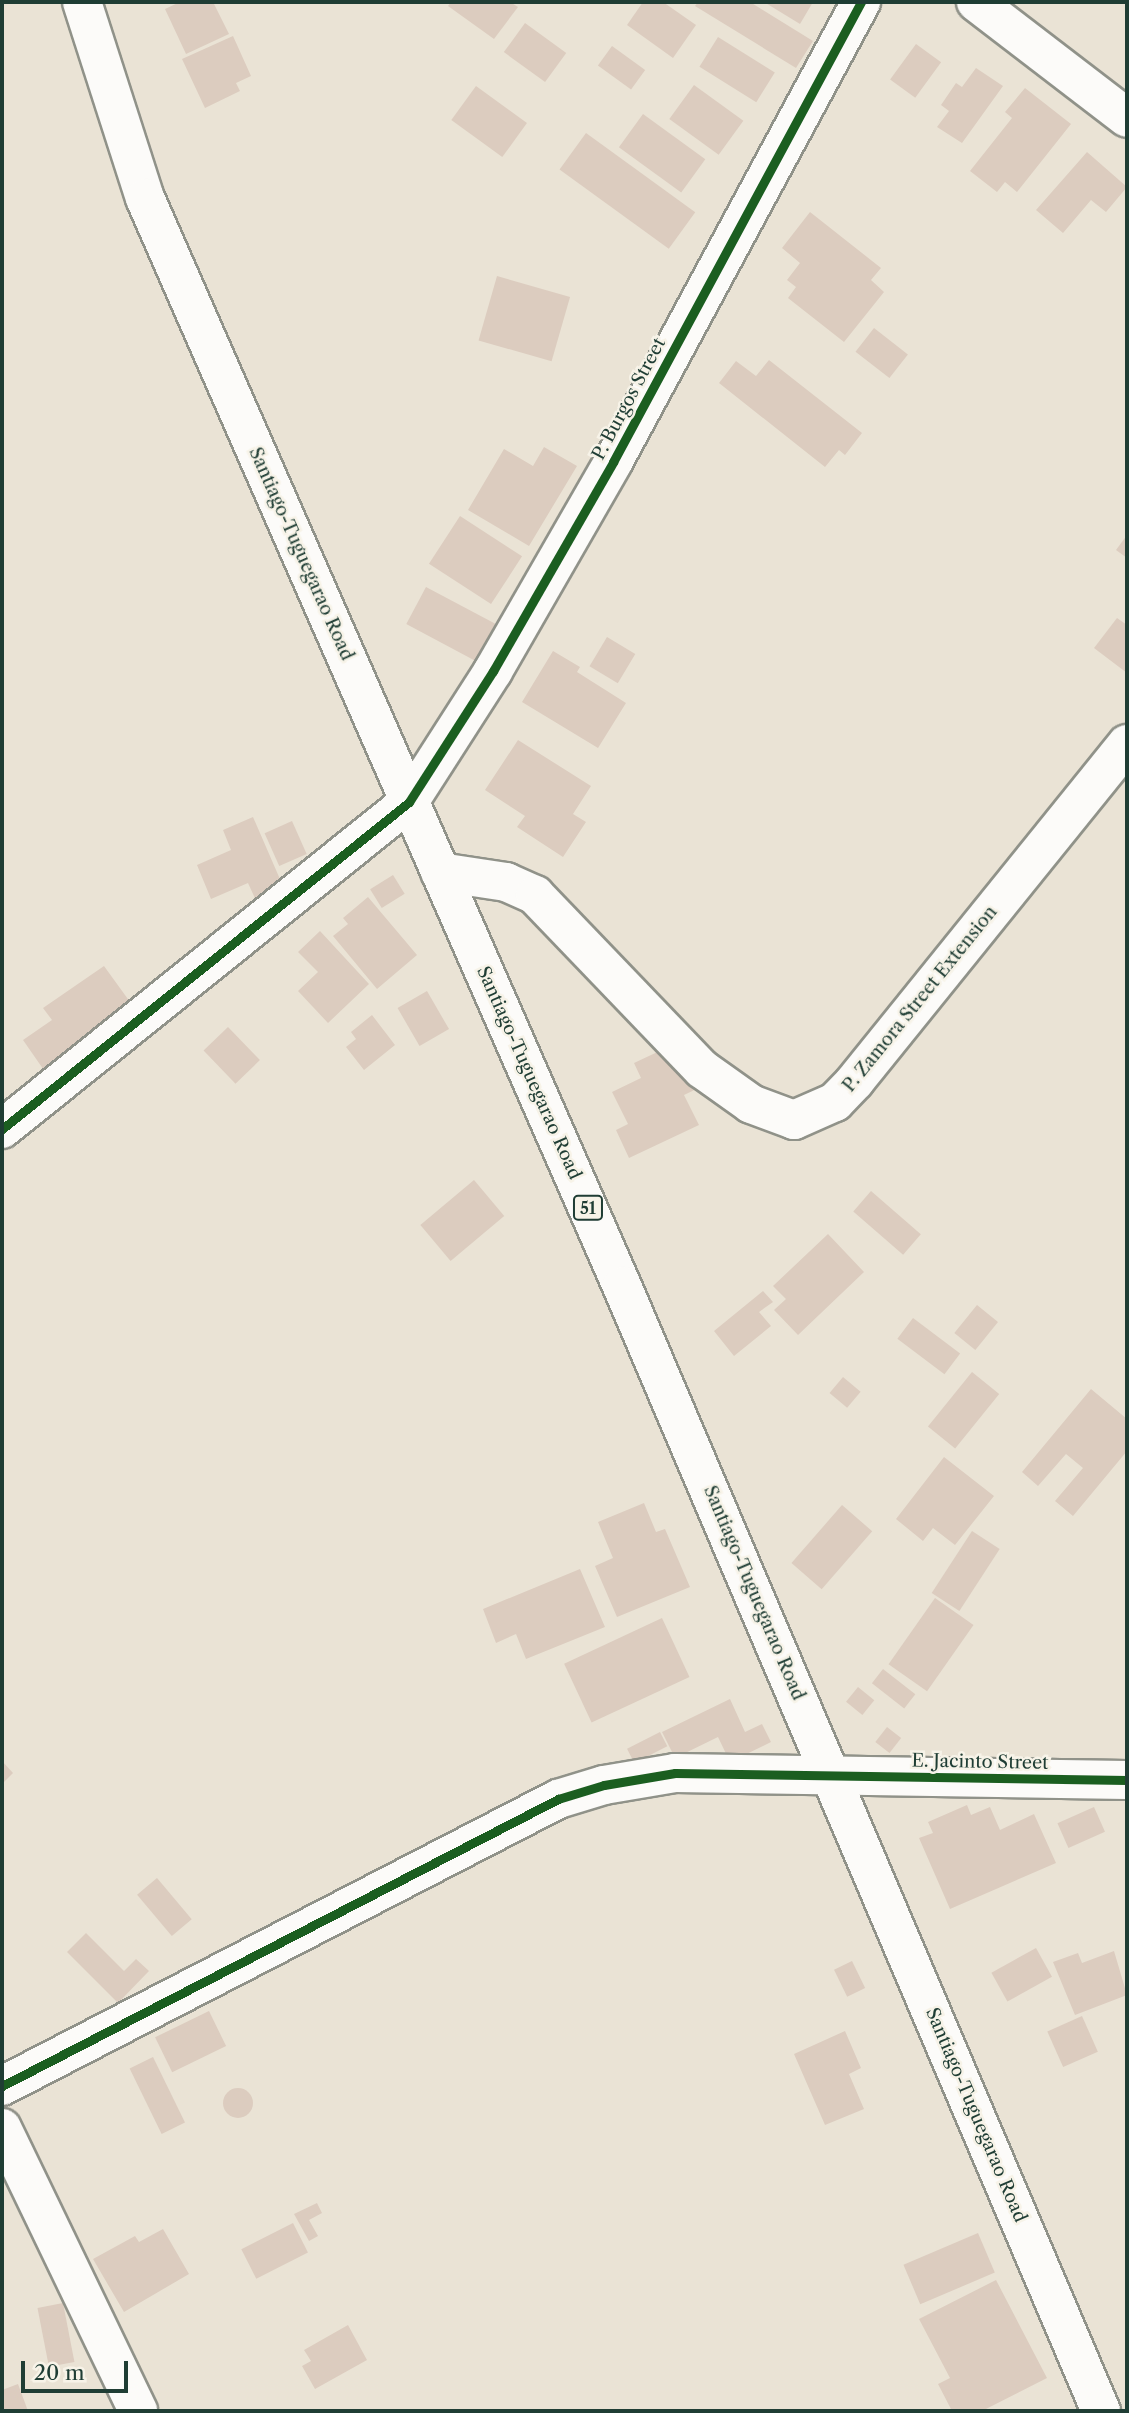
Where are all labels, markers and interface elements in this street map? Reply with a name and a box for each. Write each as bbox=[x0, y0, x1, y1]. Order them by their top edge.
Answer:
street label: P. Burgos Street bbox=[588, 334, 670, 464]
street label: Santiago-Tuguegarao Road bbox=[244, 444, 358, 664]
street label: P. Zamora Street Extension bbox=[838, 902, 1002, 1096]
street label: Santiago-Tuguegarao Road bbox=[472, 963, 586, 1183]
road number: 51 bbox=[572, 1196, 604, 1220]
street label: Santiago-Tuguegarao Road bbox=[699, 1482, 809, 1704]
street label: E. Jacinto Street bbox=[911, 1750, 1049, 1774]
street label: Santiago-Tuguegarao Road bbox=[921, 2004, 1031, 2226]
scale bar bbox=[24, 2346, 131, 2390]
text: 20 m bbox=[34, 2360, 85, 2385]

